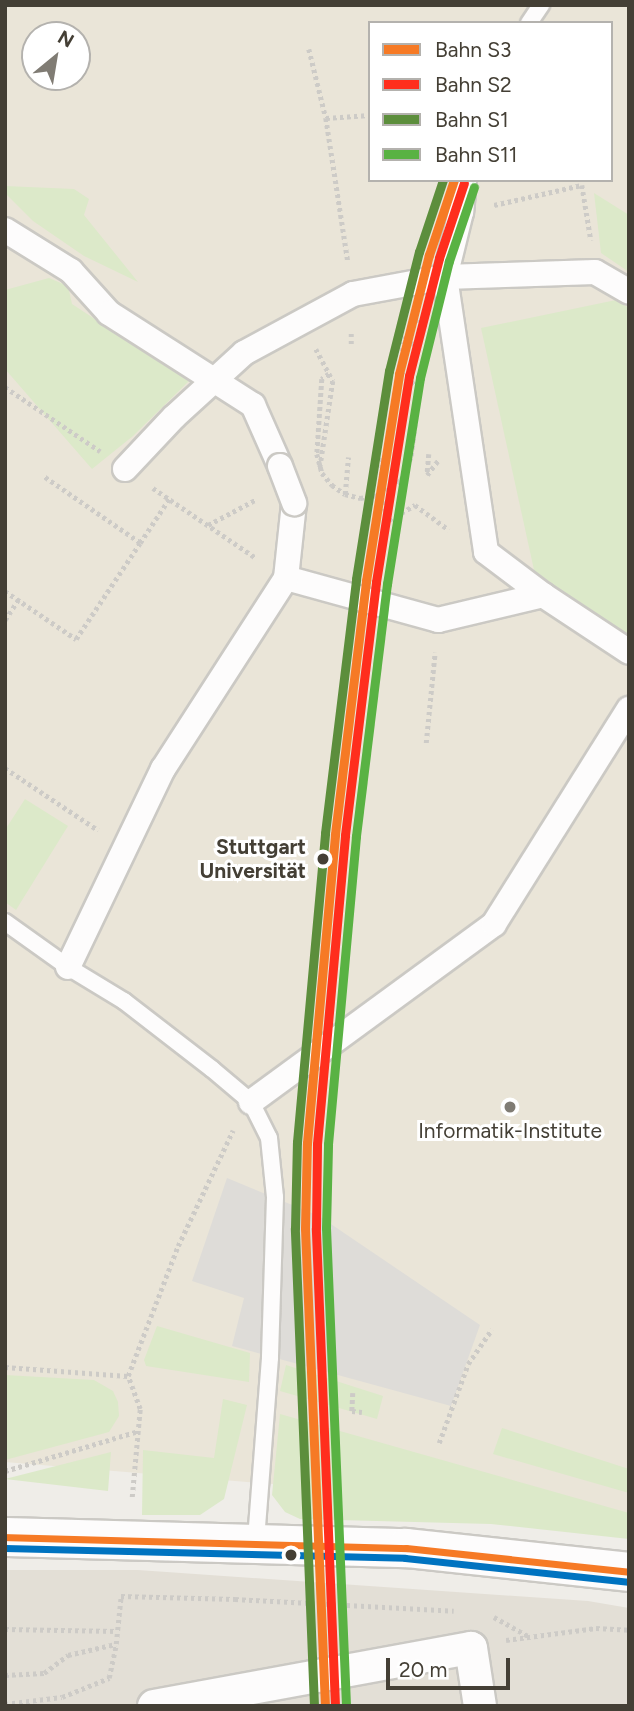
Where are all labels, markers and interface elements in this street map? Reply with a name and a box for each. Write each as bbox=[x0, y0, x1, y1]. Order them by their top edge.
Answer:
north arrow bbox=[21, 21, 91, 91]
legend bbox=[368, 21, 613, 182]
text: N bbox=[54, 25, 78, 53]
text: Bahn S3 bbox=[435, 37, 511, 62]
text: Bahn S2 bbox=[435, 72, 512, 97]
text: Bahn S1 bbox=[435, 107, 509, 132]
text: Bahn S11 bbox=[435, 142, 517, 167]
place label: Stuttgart Universität bbox=[200, 834, 306, 884]
marker: Stuttgart Universität bbox=[312, 848, 334, 870]
marker: Informatik-Institute bbox=[502, 1099, 518, 1115]
place label: Informatik-Institute bbox=[418, 1118, 602, 1144]
unlabelled marker bbox=[284, 1548, 298, 1562]
scale bar bbox=[389, 1644, 513, 1688]
text: 20 m bbox=[399, 1657, 447, 1682]

